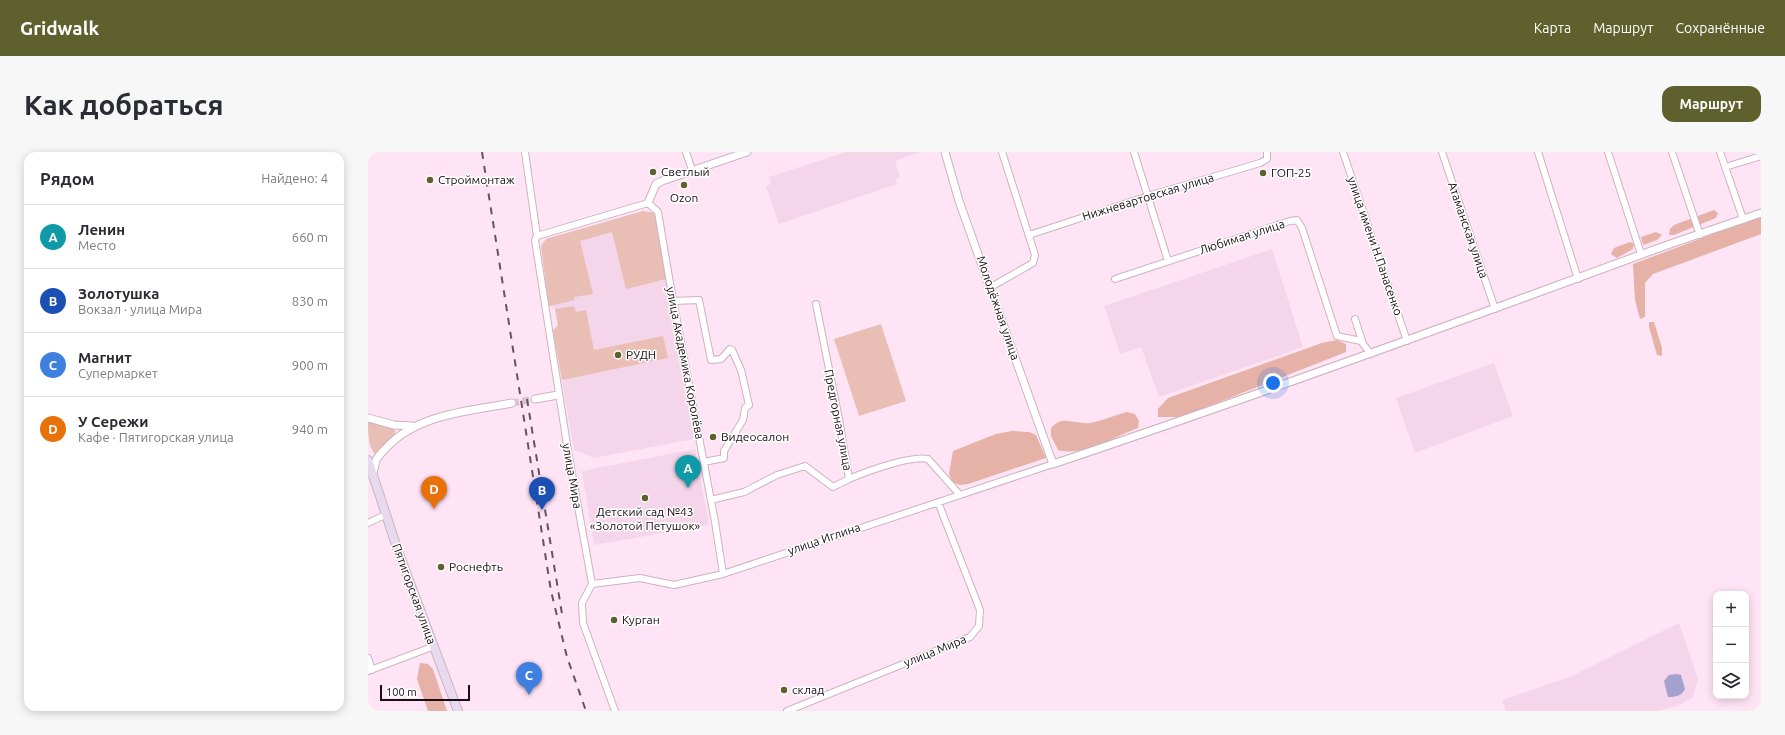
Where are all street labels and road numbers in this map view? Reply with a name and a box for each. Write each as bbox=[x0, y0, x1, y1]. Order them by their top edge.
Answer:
street label: Нижневартовская улица bbox=[1081, 170, 1215, 223]
street label: улица имени Н.Панасенко bbox=[1346, 175, 1405, 317]
street label: Атаманская улица bbox=[1446, 180, 1491, 280]
street label: Любимая улица bbox=[1198, 217, 1286, 256]
street label: Молодёжная улица bbox=[975, 254, 1022, 362]
street label: улица Академика Королёва bbox=[664, 286, 707, 440]
street label: Предгорная улица bbox=[822, 368, 855, 472]
street label: улица Мира bbox=[560, 442, 585, 510]
street label: улица Иглина bbox=[786, 520, 862, 557]
street label: Пятигорская улица bbox=[390, 542, 439, 646]
street label: улица Мира bbox=[902, 632, 968, 669]

